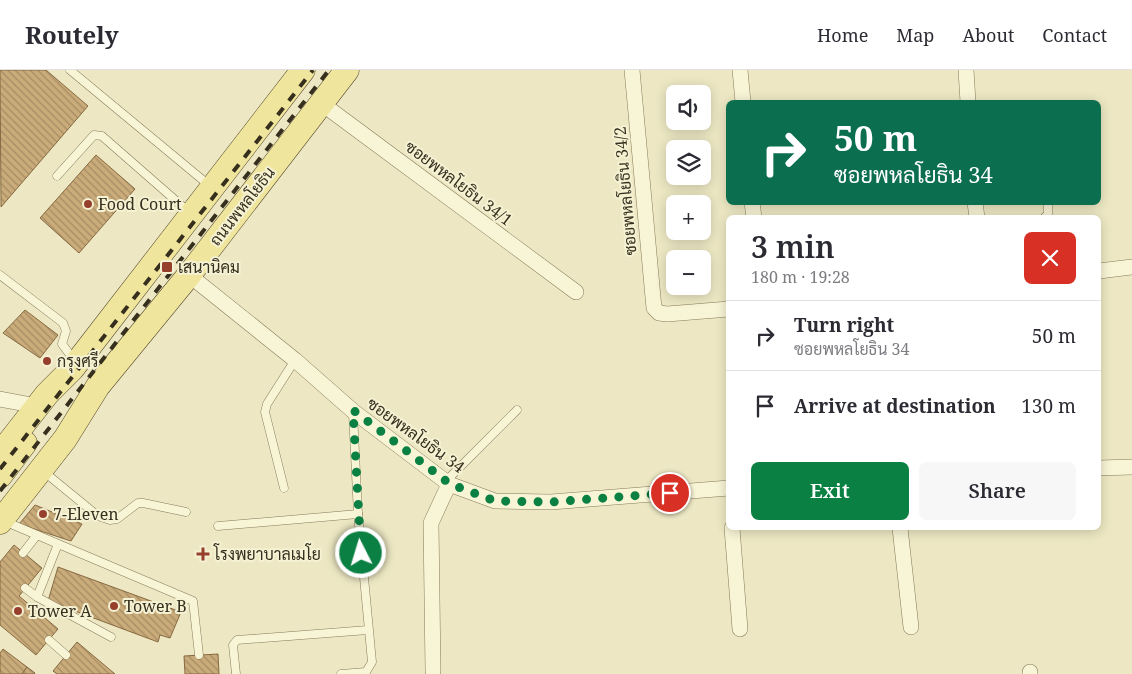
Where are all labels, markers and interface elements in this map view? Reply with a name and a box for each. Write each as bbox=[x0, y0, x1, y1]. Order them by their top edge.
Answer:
text: Routely bbox=[25, 18, 119, 51]
text: Home bbox=[817, 23, 868, 47]
text: Map bbox=[896, 23, 934, 47]
text: About bbox=[962, 23, 1014, 47]
text: Contact bbox=[1042, 23, 1107, 47]
map controls bbox=[666, 85, 711, 295]
button: sound bbox=[666, 85, 711, 130]
text: 50 m bbox=[834, 114, 917, 161]
icon: right bbox=[751, 120, 816, 185]
street label: ซอยพหลโยธิน 34/2 bbox=[608, 126, 642, 256]
street label: ซอยพหลโยธิน 34/1 bbox=[401, 135, 517, 231]
button: layers bbox=[666, 140, 711, 185]
text: ซอยพหลโยธิน 34 bbox=[834, 159, 993, 189]
street label: ถนนพหลโยธิน bbox=[204, 162, 280, 250]
place label: Food Court bbox=[98, 193, 182, 215]
button: + bbox=[666, 195, 711, 240]
marker: Food Court bbox=[82, 198, 94, 210]
text: 3 min bbox=[751, 226, 835, 267]
button: close bbox=[1024, 232, 1076, 284]
button: − bbox=[666, 250, 711, 295]
place label: เสนานิคม bbox=[178, 256, 240, 278]
marker: เสนานิคม bbox=[160, 260, 174, 274]
text: 180 m · 19:28 bbox=[751, 266, 850, 288]
text: Turn right bbox=[794, 312, 894, 338]
icon: right bbox=[751, 322, 779, 350]
text: 50 m bbox=[1032, 323, 1076, 349]
text: ซอยพหลโยธิน 34 bbox=[794, 338, 910, 360]
place label: กรุงศรี bbox=[57, 350, 99, 373]
marker: กรุงศรี bbox=[41, 355, 53, 367]
street label: ซอยพหลโยธิน 34 bbox=[363, 392, 469, 478]
icon: arrive bbox=[751, 392, 779, 420]
text: Arrive at destination bbox=[794, 393, 996, 419]
text: 130 m bbox=[1021, 393, 1076, 419]
button: Exit bbox=[751, 462, 909, 520]
button: Share bbox=[919, 462, 1076, 520]
pin bbox=[649, 472, 691, 514]
icon: arrive bbox=[656, 479, 684, 507]
place label: 7-Eleven bbox=[53, 503, 119, 525]
marker: 7-Eleven bbox=[37, 508, 49, 520]
position arrow bbox=[334, 526, 386, 578]
place label: โรงพยาบาลเมโย bbox=[213, 543, 321, 565]
marker: โรงพยาบาลเมโย bbox=[196, 547, 210, 561]
place label: Tower B bbox=[124, 595, 187, 617]
place label: Tower A bbox=[28, 600, 92, 622]
marker: Tower B bbox=[108, 600, 120, 612]
marker: Tower A bbox=[12, 605, 24, 617]

